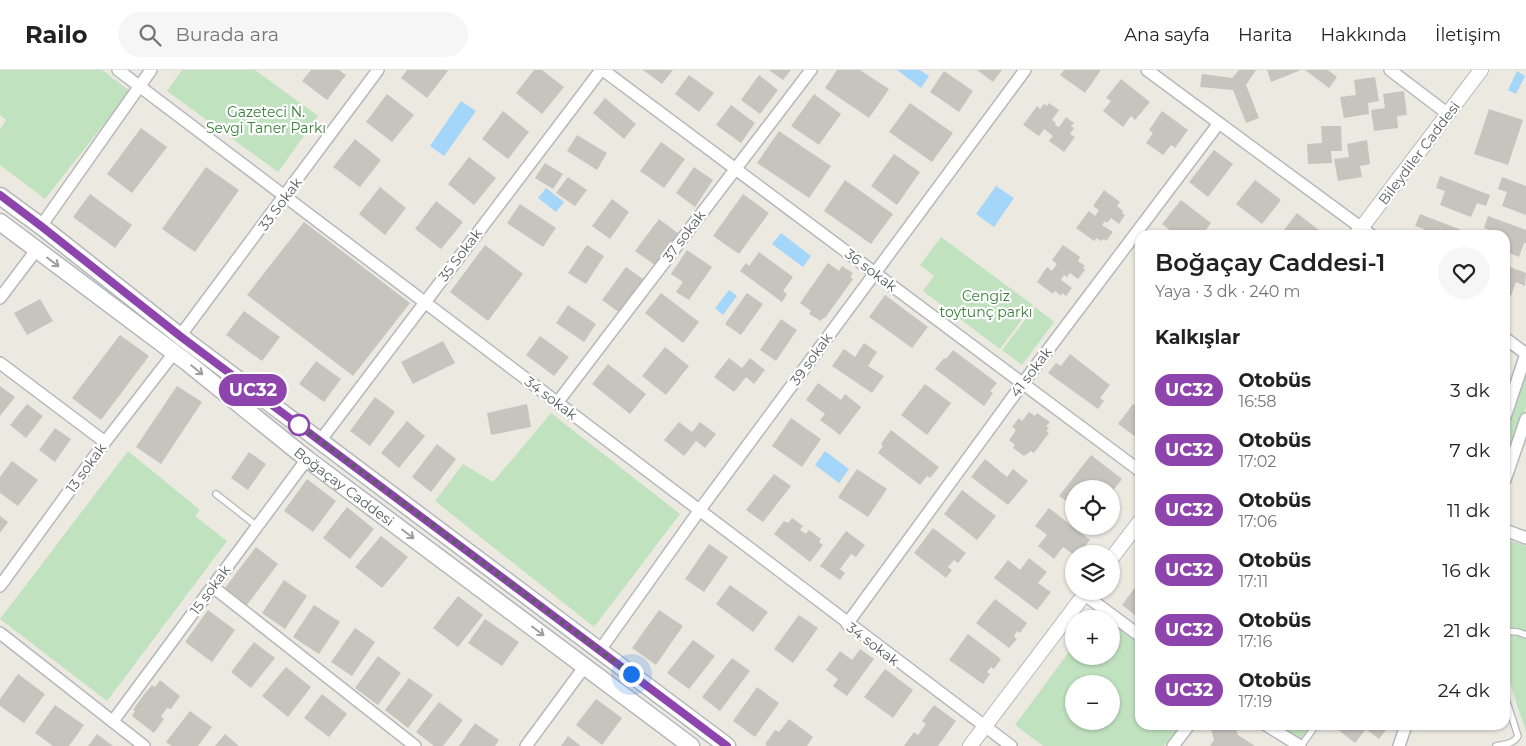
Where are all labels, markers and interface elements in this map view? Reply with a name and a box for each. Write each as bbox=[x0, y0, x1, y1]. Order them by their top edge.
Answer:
search box bbox=[118, 12, 468, 57]
text: Railo bbox=[25, 20, 88, 49]
icon: search bbox=[136, 21, 164, 49]
text: Burada ara bbox=[176, 23, 279, 46]
text: Ana sayfa bbox=[1124, 24, 1210, 46]
text: Harita bbox=[1238, 24, 1292, 46]
text: Hakkında bbox=[1320, 24, 1407, 46]
text: İletişim bbox=[1435, 24, 1501, 46]
street label: Bileydiler Caddesi bbox=[1374, 98, 1464, 208]
park label: Gazeteci N. Sevgi Taner Parkı bbox=[206, 103, 326, 137]
street label: 33 Sokak bbox=[254, 173, 306, 234]
street label: 37 sokak bbox=[659, 206, 710, 265]
street label: 35 Sokak bbox=[434, 224, 486, 285]
street label: 36 sokak bbox=[841, 245, 901, 296]
button: heart bbox=[1438, 247, 1490, 299]
text: Boğaçay Caddesi-1 bbox=[1155, 248, 1386, 277]
one-way arrow bbox=[46, 256, 59, 267]
text: Yaya · 3 dk · 240 m bbox=[1155, 282, 1301, 301]
park label: Cengiz toytunç parkı bbox=[939, 287, 1033, 321]
text: Kalkışlar bbox=[1155, 326, 1240, 349]
street label: 39 sokak bbox=[786, 329, 836, 389]
street label: 41 sokak bbox=[1006, 343, 1056, 401]
one-way arrow bbox=[190, 365, 203, 376]
text: Otobüs bbox=[1238, 369, 1311, 392]
street label: 34 sokak bbox=[521, 372, 581, 424]
line badge: UC32 bbox=[218, 374, 288, 406]
text: UC32 bbox=[229, 379, 277, 401]
text: UC32 bbox=[1165, 379, 1213, 401]
text: 3 dk bbox=[1450, 379, 1490, 402]
text: 16:58 bbox=[1238, 392, 1277, 411]
unlabelled marker bbox=[288, 414, 310, 436]
text: Otobüs bbox=[1238, 429, 1311, 452]
street label: 13 sokak bbox=[62, 439, 110, 496]
text: UC32 bbox=[1165, 439, 1213, 461]
text: 7 dk bbox=[1450, 439, 1490, 462]
street label: Boğaçay Caddesi bbox=[290, 443, 398, 530]
text: 17:02 bbox=[1238, 452, 1276, 471]
map controls bbox=[1065, 480, 1120, 730]
button: locate bbox=[1065, 480, 1120, 535]
text: Otobüs bbox=[1238, 489, 1311, 512]
text: UC32 bbox=[1165, 499, 1213, 521]
text: 11 dk bbox=[1447, 499, 1490, 522]
text: 17:06 bbox=[1238, 512, 1277, 531]
one-way arrow bbox=[401, 529, 415, 539]
button: layers bbox=[1065, 545, 1120, 600]
text: Otobüs bbox=[1238, 549, 1311, 572]
text: UC32 bbox=[1165, 559, 1213, 581]
text: 16 dk bbox=[1442, 559, 1490, 582]
street label: 15 sokak bbox=[186, 561, 234, 618]
text: 17:11 bbox=[1238, 572, 1268, 591]
text: Otobüs bbox=[1238, 609, 1311, 632]
button: + bbox=[1065, 610, 1120, 665]
street label: 34 sokak bbox=[843, 618, 903, 670]
text: UC32 bbox=[1165, 619, 1213, 641]
text: 21 dk bbox=[1443, 619, 1490, 642]
one-way arrow bbox=[531, 626, 545, 636]
text: 17:16 bbox=[1238, 632, 1272, 651]
your location bbox=[619, 662, 644, 687]
text: Otobüs bbox=[1238, 669, 1311, 692]
button: − bbox=[1065, 675, 1120, 730]
text: UC32 bbox=[1165, 679, 1213, 701]
text: 24 dk bbox=[1438, 679, 1490, 702]
text: 17:19 bbox=[1238, 692, 1272, 711]

